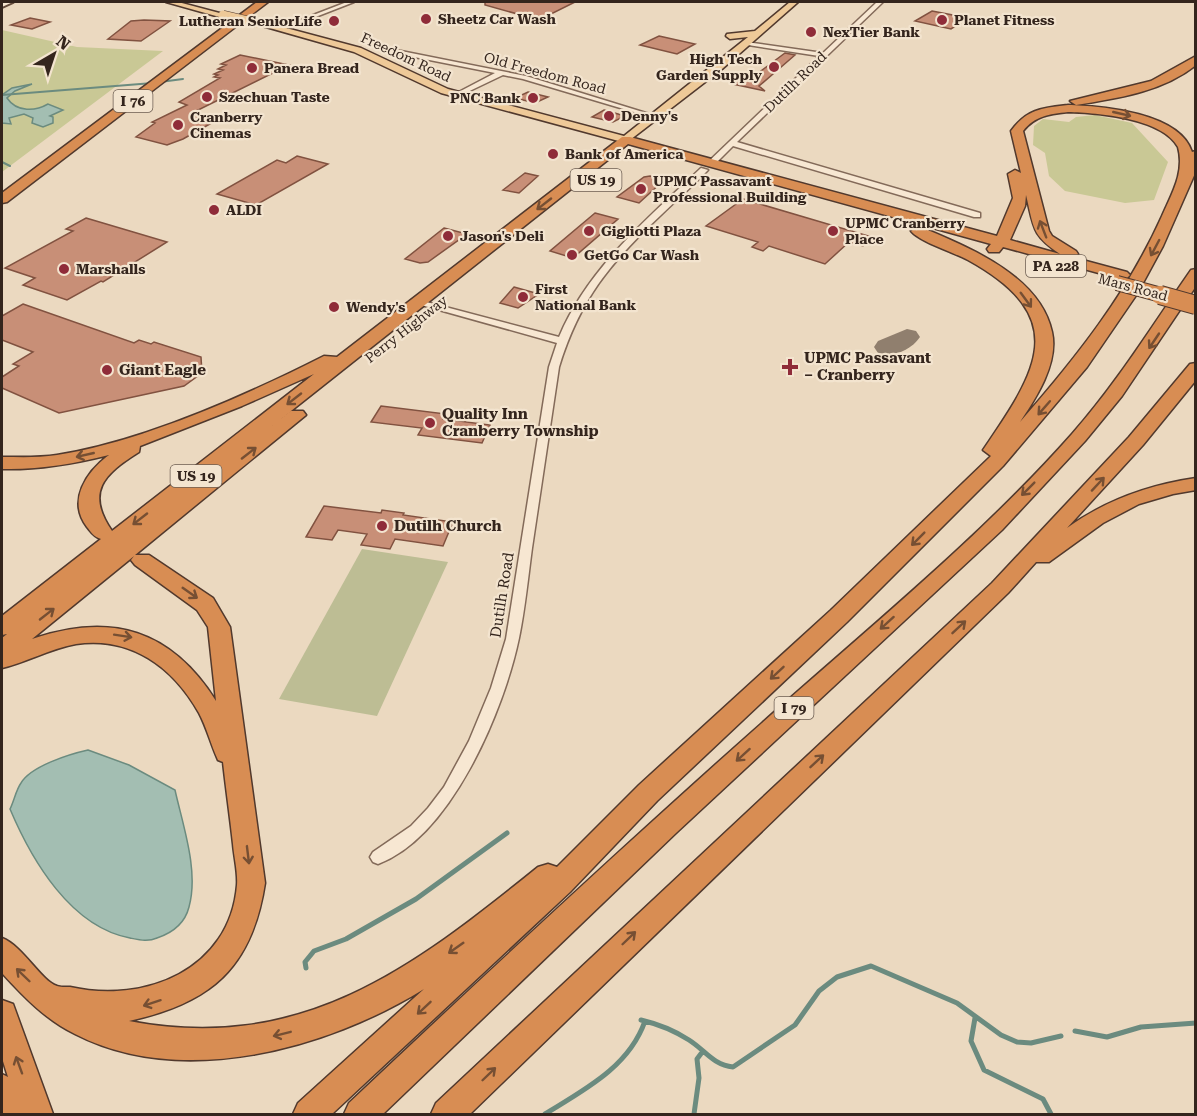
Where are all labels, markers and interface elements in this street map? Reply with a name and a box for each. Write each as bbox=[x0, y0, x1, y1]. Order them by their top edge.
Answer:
place label: Sheetz Car Wash bbox=[438, 11, 556, 27]
marker: Sheetz Car Wash bbox=[419, 12, 433, 26]
place label: Planet Fitness bbox=[954, 12, 1054, 28]
place label: Lutheran SeniorLife bbox=[179, 13, 322, 29]
marker: Planet Fitness bbox=[935, 13, 949, 27]
marker: Lutheran SeniorLife bbox=[327, 14, 341, 28]
north arrow bbox=[24, 24, 84, 84]
place label: NexTier Bank bbox=[823, 24, 920, 40]
marker: NexTier Bank bbox=[804, 25, 818, 39]
street label: Freedom Road bbox=[358, 29, 454, 85]
text: N bbox=[52, 31, 74, 54]
street label: Dutilh Road bbox=[760, 48, 830, 116]
street label: Old Freedom Road bbox=[482, 49, 608, 97]
place label: High Tech Garden Supply bbox=[656, 51, 763, 83]
place label: Panera Bread bbox=[264, 60, 360, 76]
marker: High Tech Garden Supply bbox=[767, 60, 781, 74]
marker: Panera Bread bbox=[245, 61, 259, 75]
place label: Szechuan Taste bbox=[219, 89, 330, 105]
road number: I 76 bbox=[114, 90, 152, 112]
marker: Szechuan Taste bbox=[200, 90, 214, 104]
place label: PNC Bank bbox=[450, 90, 521, 106]
marker: PNC Bank bbox=[526, 91, 540, 105]
place label: Denny's bbox=[621, 108, 678, 124]
place label: Cranberry Cinemas bbox=[190, 109, 263, 141]
marker: Denny's bbox=[602, 109, 616, 123]
one-way arrow bbox=[1113, 109, 1132, 121]
marker: Cranberry Cinemas bbox=[171, 118, 185, 132]
place label: Bank of America bbox=[565, 146, 684, 162]
marker: Bank of America bbox=[546, 147, 560, 161]
road number: US 19 bbox=[570, 169, 622, 191]
place label: UPMC Passavant Professional Building bbox=[653, 173, 807, 205]
marker: UPMC Passavant Professional Building bbox=[634, 182, 648, 196]
one-way arrow bbox=[537, 198, 553, 211]
place label: ALDI bbox=[226, 202, 262, 218]
marker: ALDI bbox=[207, 203, 221, 217]
place label: UPMC Cranberry Place bbox=[845, 215, 965, 247]
one-way arrow bbox=[1037, 220, 1048, 238]
place label: Gigliotti Plaza bbox=[601, 223, 702, 239]
marker: Gigliotti Plaza bbox=[582, 224, 596, 238]
marker: UPMC Cranberry Place bbox=[826, 224, 840, 238]
place label: Jason's Deli bbox=[460, 228, 544, 244]
marker: Jason's Deli bbox=[441, 229, 455, 243]
one-way arrow bbox=[1149, 239, 1161, 256]
place label: GetGo Car Wash bbox=[584, 247, 700, 263]
marker: GetGo Car Wash bbox=[565, 248, 579, 262]
road number: PA 228 bbox=[1026, 255, 1086, 277]
place label: Marshalls bbox=[76, 261, 145, 277]
marker: Marshalls bbox=[57, 262, 71, 276]
street label: Mars Road bbox=[1097, 270, 1169, 304]
place label: First National Bank bbox=[535, 281, 636, 313]
marker: First National Bank bbox=[516, 290, 530, 304]
one-way arrow bbox=[1020, 291, 1032, 307]
street label: Perry Highway bbox=[362, 292, 451, 366]
place label: Wendy's bbox=[346, 299, 406, 315]
marker: Wendy's bbox=[327, 300, 341, 314]
one-way arrow bbox=[1148, 332, 1161, 349]
place label: UPMC Passavant – Cranberry bbox=[804, 349, 931, 384]
marker: UPMC Passavant – Cranberry bbox=[781, 358, 799, 376]
place label: Giant Eagle bbox=[119, 361, 206, 379]
marker: Giant Eagle bbox=[100, 363, 114, 377]
one-way arrow bbox=[287, 393, 303, 406]
one-way arrow bbox=[1037, 400, 1051, 415]
place label: Quality Inn Cranberry Township bbox=[442, 405, 599, 440]
marker: Quality Inn Cranberry Township bbox=[423, 416, 437, 430]
one-way arrow bbox=[241, 447, 257, 460]
one-way arrow bbox=[76, 450, 95, 462]
road number: US 19 bbox=[170, 465, 222, 487]
one-way arrow bbox=[1090, 476, 1105, 491]
one-way arrow bbox=[1021, 482, 1036, 496]
one-way arrow bbox=[133, 513, 149, 525]
place label: Dutilh Church bbox=[394, 517, 502, 535]
marker: Dutilh Church bbox=[375, 519, 389, 533]
one-way arrow bbox=[911, 531, 926, 546]
street label: Dutilh Road bbox=[486, 551, 518, 639]
one-way arrow bbox=[182, 587, 198, 599]
one-way arrow bbox=[39, 607, 55, 620]
one-way arrow bbox=[880, 616, 895, 630]
one-way arrow bbox=[951, 620, 966, 634]
one-way arrow bbox=[112, 631, 132, 642]
one-way arrow bbox=[770, 666, 785, 681]
road number: I 79 bbox=[774, 697, 814, 719]
one-way arrow bbox=[736, 748, 751, 762]
one-way arrow bbox=[809, 754, 824, 768]
one-way arrow bbox=[242, 844, 253, 864]
one-way arrow bbox=[622, 931, 637, 945]
one-way arrow bbox=[448, 942, 464, 955]
one-way arrow bbox=[16, 968, 31, 982]
one-way arrow bbox=[143, 998, 162, 1009]
one-way arrow bbox=[417, 1001, 432, 1015]
one-way arrow bbox=[273, 1029, 292, 1041]
one-way arrow bbox=[13, 1056, 24, 1074]
one-way arrow bbox=[482, 1066, 497, 1081]

